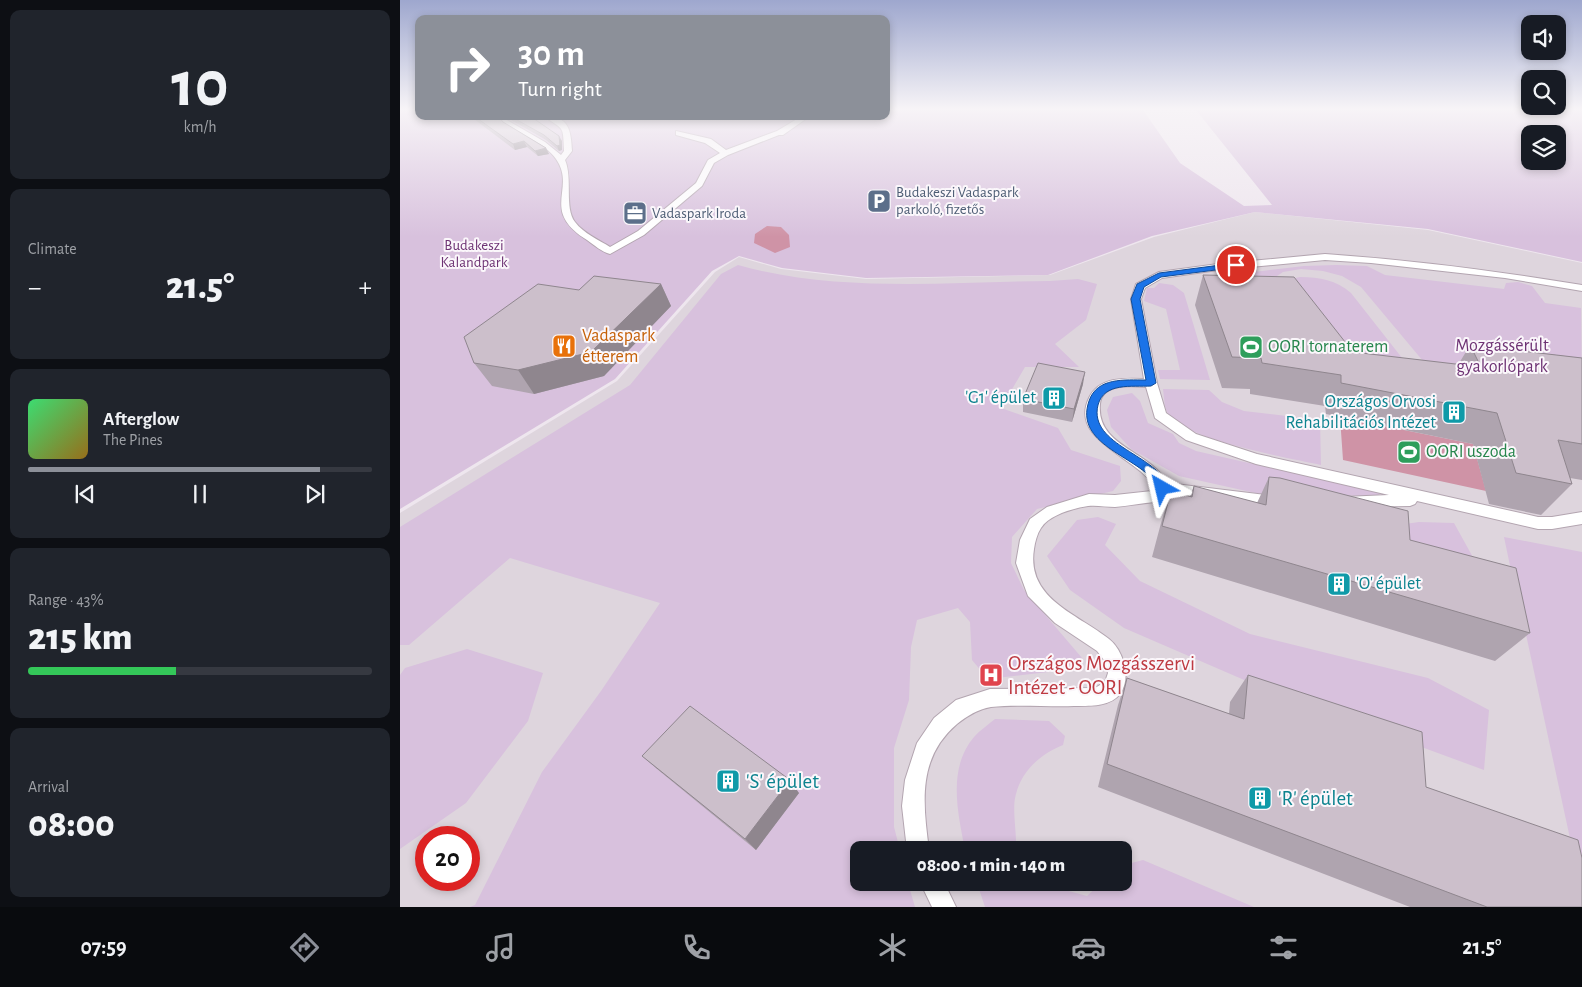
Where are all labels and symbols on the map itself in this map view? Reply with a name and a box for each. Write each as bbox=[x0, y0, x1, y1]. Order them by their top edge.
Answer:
place label: Budakeszi Vadaspark parkoló, fizetős bbox=[896, 185, 1019, 217]
parking icon: Budakeszi Vadaspark parkoló, fizetős bbox=[866, 188, 892, 214]
office icon: Vadaspark Iroda bbox=[622, 200, 648, 226]
place label: Vadaspark Iroda bbox=[652, 206, 746, 221]
park label: Budakeszi Kalandpark bbox=[440, 238, 508, 270]
pin bbox=[1215, 244, 1257, 286]
place label: Vadaspark étterem bbox=[582, 327, 656, 366]
restaurant icon: Vadaspark étterem bbox=[551, 333, 577, 359]
sports icon: OORI tornaterem bbox=[1238, 334, 1264, 360]
park label: Mozgássérült gyakorlópark bbox=[1455, 337, 1549, 376]
place label: OORI tornaterem bbox=[1268, 338, 1389, 356]
building icon: 'G1' épület bbox=[1041, 385, 1067, 411]
place label: 'G1' épület bbox=[965, 389, 1036, 407]
place label: Országos Orvosi Rehabilitációs Intézet bbox=[1286, 393, 1436, 432]
building icon: Országos Orvosi Rehabilitációs Intézet bbox=[1441, 399, 1467, 425]
sports icon: OORI uszoda bbox=[1396, 439, 1422, 465]
place label: OORI uszoda bbox=[1426, 443, 1516, 461]
position arrow bbox=[1135, 461, 1187, 513]
building icon: 'O' épület bbox=[1326, 571, 1352, 597]
place label: 'O' épület bbox=[1356, 575, 1421, 593]
place label: Országos Mozgásszervi Intézet - OORI bbox=[1008, 653, 1195, 698]
hospital icon: Országos Mozgásszervi Intézet - OORI bbox=[978, 662, 1004, 688]
building icon: 'S' épület bbox=[715, 768, 741, 794]
place label: 'S' épület bbox=[746, 771, 819, 792]
building icon: 'R' épület bbox=[1247, 785, 1273, 811]
place label: 'R' épület bbox=[1278, 788, 1353, 809]
speed limit sign: 20 bbox=[415, 826, 480, 891]

